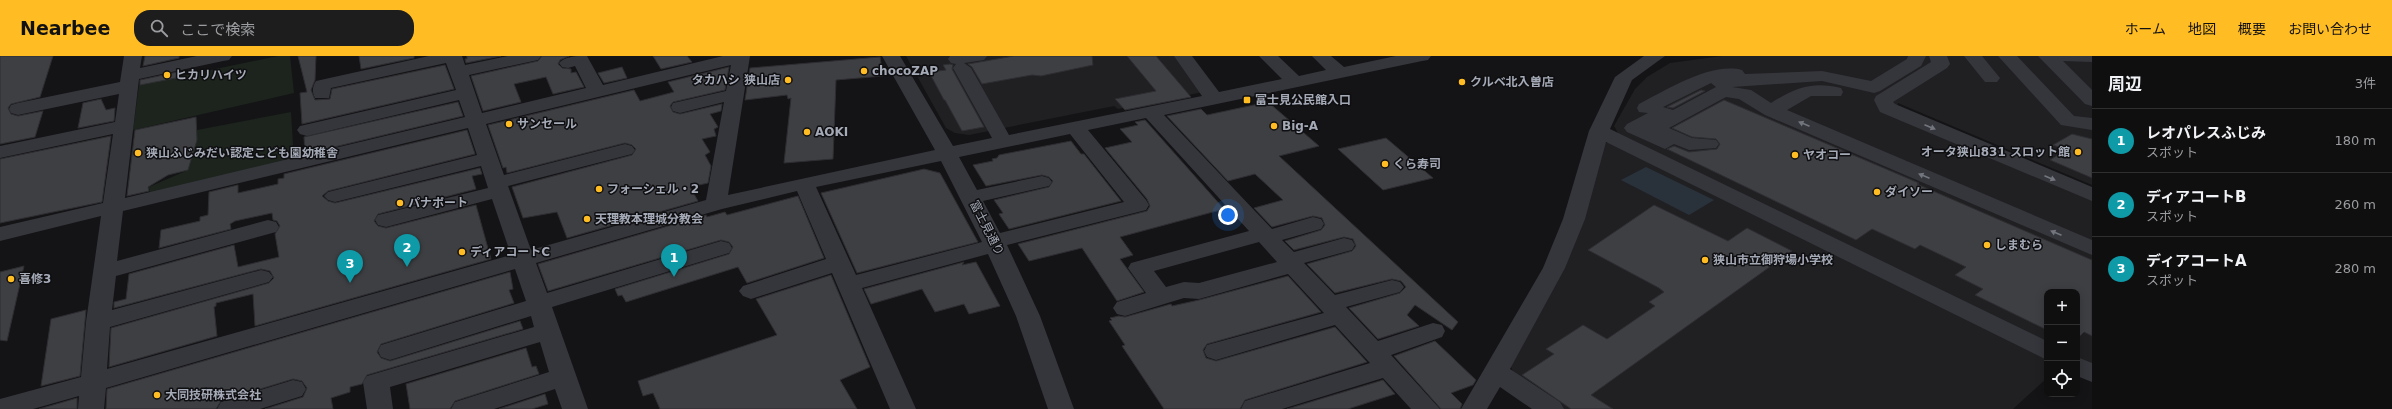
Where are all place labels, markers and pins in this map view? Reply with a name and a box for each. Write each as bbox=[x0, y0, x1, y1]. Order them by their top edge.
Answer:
place label: chocoZAP bbox=[872, 64, 938, 78]
marker: chocoZAP bbox=[859, 66, 869, 76]
place label: ヒカリハイツ bbox=[175, 68, 247, 82]
marker: ヒカリハイツ bbox=[162, 70, 172, 80]
place label: タカハシ 狭山店 bbox=[692, 73, 780, 87]
marker: タカハシ 狭山店 bbox=[783, 75, 793, 85]
place label: クルベ北入曽店 bbox=[1470, 75, 1554, 89]
marker: クルベ北入曽店 bbox=[1457, 77, 1467, 87]
place label: 富士見公民館入口 bbox=[1255, 93, 1351, 107]
marker: 富士見公民館入口 bbox=[1242, 95, 1252, 105]
place label: サンセール bbox=[517, 117, 577, 131]
marker: サンセール bbox=[504, 119, 514, 129]
place label: Big-A bbox=[1282, 119, 1319, 133]
marker: Big-A bbox=[1269, 121, 1279, 131]
place label: AOKI bbox=[815, 125, 848, 139]
marker: AOKI bbox=[802, 127, 812, 137]
place label: オータ狭山831 スロット館 bbox=[1921, 145, 2070, 159]
place label: 狭山ふじみだい認定こども園幼稚舎 bbox=[146, 146, 338, 160]
marker: オータ狭山831 スロット館 bbox=[2073, 147, 2083, 157]
marker: 狭山ふじみだい認定こども園幼稚舎 bbox=[133, 148, 143, 158]
place label: ヤオコー bbox=[1803, 148, 1851, 162]
marker: ヤオコー bbox=[1790, 150, 1800, 160]
place label: くら寿司 bbox=[1393, 157, 1441, 171]
marker: くら寿司 bbox=[1380, 159, 1390, 169]
place label: フォーシェル・2 bbox=[607, 182, 699, 196]
marker: フォーシェル・2 bbox=[594, 184, 604, 194]
place label: ダイソー bbox=[1885, 185, 1933, 199]
marker: ダイソー bbox=[1872, 187, 1882, 197]
place label: パナポート bbox=[408, 196, 468, 210]
marker: パナポート bbox=[395, 198, 405, 208]
place label: 天理教本理城分教会 bbox=[595, 212, 703, 226]
marker: 天理教本理城分教会 bbox=[582, 214, 592, 224]
pin: 2 bbox=[394, 234, 420, 267]
place label: しまむら bbox=[1995, 238, 2043, 252]
marker: しまむら bbox=[1982, 240, 1992, 250]
pin: 1 bbox=[661, 244, 687, 277]
place label: ディアコートC bbox=[470, 245, 550, 259]
marker: ディアコートC bbox=[457, 247, 467, 257]
pin: 3 bbox=[337, 250, 363, 283]
place label: 狭山市立御狩場小学校 bbox=[1713, 253, 1833, 267]
marker: 狭山市立御狩場小学校 bbox=[1700, 255, 1710, 265]
place label: 喜修3 bbox=[19, 272, 51, 286]
marker: 喜修3 bbox=[6, 274, 16, 284]
place label: 大同技研株式会社 bbox=[165, 388, 261, 402]
marker: 大同技研株式会社 bbox=[152, 390, 162, 400]

